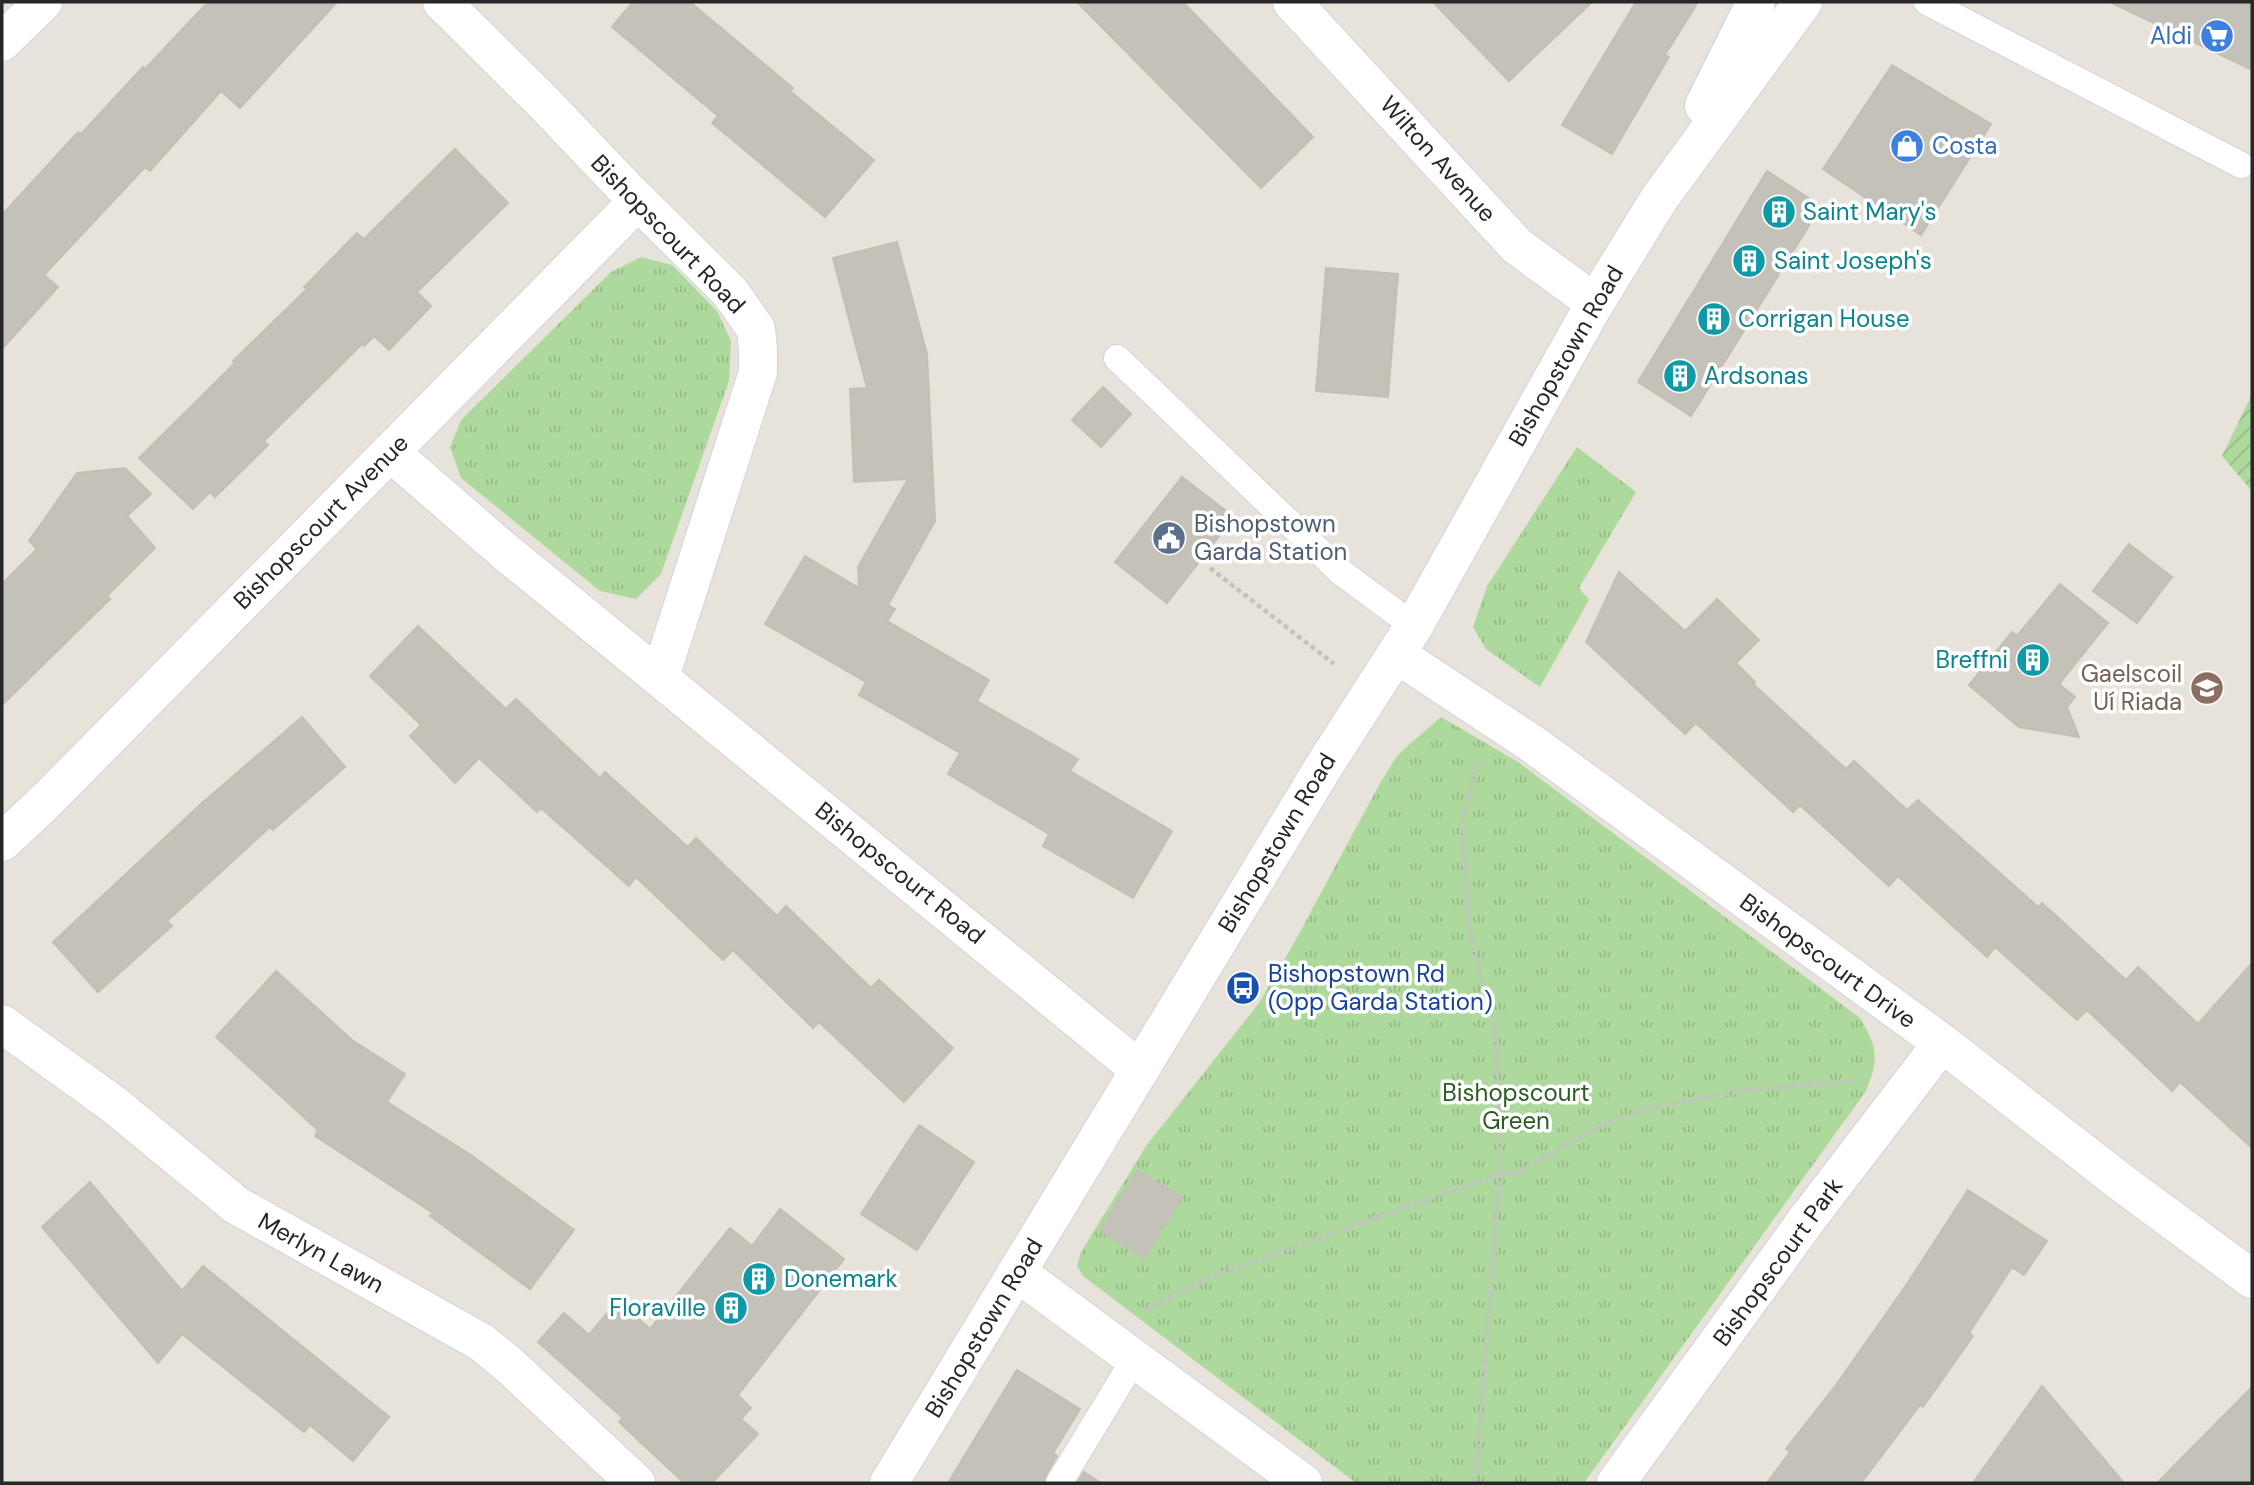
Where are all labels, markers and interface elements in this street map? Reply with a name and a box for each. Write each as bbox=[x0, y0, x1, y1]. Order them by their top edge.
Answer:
supermarket icon: Aldi bbox=[2198, 17, 2236, 55]
place label: Aldi bbox=[2150, 20, 2192, 51]
street label: Wilton Avenue bbox=[1374, 89, 1503, 228]
shop icon: Costa bbox=[1888, 127, 1926, 165]
place label: Costa bbox=[1932, 130, 1997, 161]
street label: Bishopscourt Road bbox=[584, 147, 752, 320]
building icon: Saint Mary's bbox=[1760, 193, 1798, 231]
place label: Saint Mary's bbox=[1803, 196, 1937, 227]
building icon: Saint Joseph's bbox=[1730, 242, 1768, 280]
place label: Saint Joseph's bbox=[1774, 245, 1932, 276]
street label: Bishopstown Road bbox=[1501, 260, 1630, 452]
building icon: Corrigan House bbox=[1695, 300, 1733, 338]
place label: Corrigan House bbox=[1738, 303, 1910, 334]
building icon: Ardsonas bbox=[1661, 357, 1699, 395]
place label: Ardsonas bbox=[1704, 360, 1809, 391]
street label: Bishopscourt Avenue bbox=[226, 427, 415, 616]
place label: Bishopstown Garda Station bbox=[1194, 508, 1347, 567]
public building icon: Bishopstown Garda Station bbox=[1150, 519, 1188, 557]
building icon: Breffni bbox=[2014, 641, 2052, 679]
place label: Breffni bbox=[1936, 644, 2008, 675]
place label: Gaelscoil Uí Riada bbox=[2081, 658, 2182, 717]
school or university icon: Gaelscoil Uí Riada bbox=[2188, 669, 2226, 707]
street label: Bishopstown Road bbox=[1211, 747, 1342, 938]
street label: Bishopscourt Road bbox=[809, 795, 992, 951]
street label: Bishopscourt Drive bbox=[1734, 886, 1923, 1035]
place label: Bishopstown Rd (Opp Garda Station) bbox=[1268, 958, 1493, 1017]
bus stop icon: Bishopstown Rd (Opp Garda Station) bbox=[1224, 969, 1262, 1007]
park label: Bishopscourt Green bbox=[1442, 1077, 1590, 1136]
street label: Bishopscourt Park bbox=[1706, 1171, 1849, 1352]
street label: Merlyn Lawn bbox=[253, 1205, 390, 1300]
street label: Bishopstown Road bbox=[918, 1232, 1049, 1423]
building icon: Donemark bbox=[740, 1260, 778, 1298]
place label: Donemark bbox=[784, 1263, 898, 1294]
building icon: Floraville bbox=[712, 1289, 750, 1327]
place label: Floraville bbox=[609, 1292, 706, 1323]

